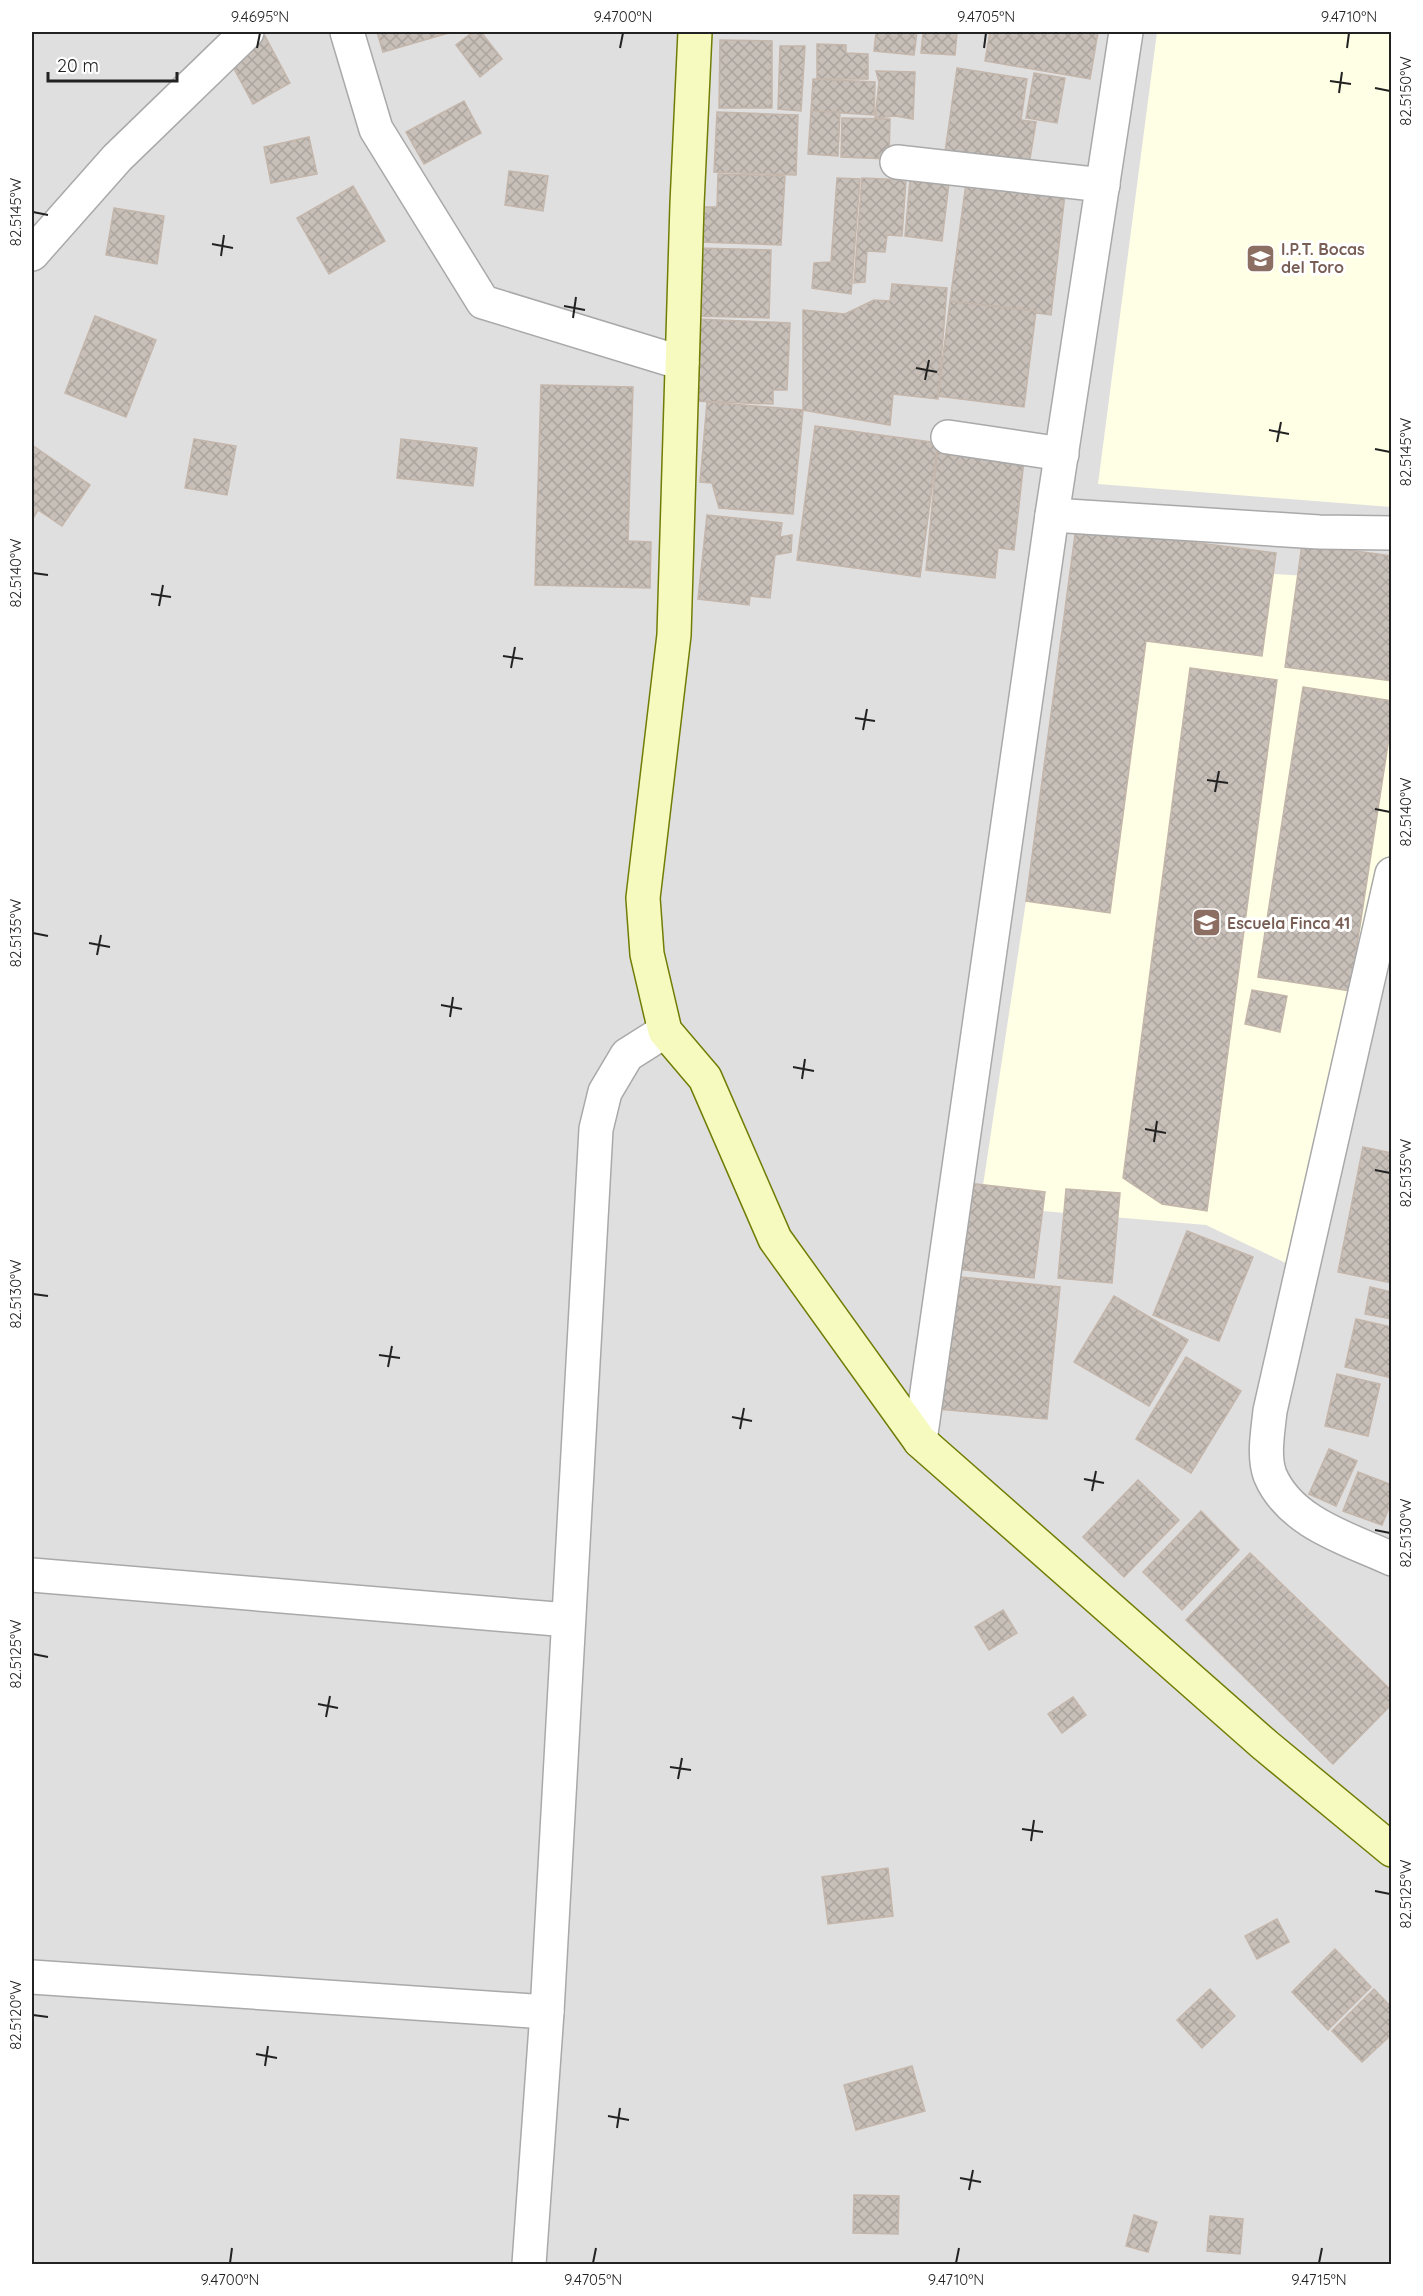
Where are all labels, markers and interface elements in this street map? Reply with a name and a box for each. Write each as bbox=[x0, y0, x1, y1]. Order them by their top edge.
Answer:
text: 9.4695°N bbox=[231, 7, 289, 26]
text: 9.4700°N bbox=[594, 7, 652, 26]
text: 9.4705°N bbox=[957, 7, 1015, 26]
text: 9.4710°N bbox=[1321, 7, 1377, 26]
scale bar bbox=[48, 45, 177, 83]
text: 20 m bbox=[57, 54, 99, 77]
text: 82.5150°W bbox=[1396, 56, 1415, 126]
text: 82.5145°W bbox=[6, 177, 25, 246]
place label: I.P.T. Bocas del Toro bbox=[1281, 239, 1365, 277]
school or university icon: I.P.T. Bocas del Toro bbox=[1244, 242, 1276, 274]
text: 82.5145°W bbox=[1396, 417, 1415, 486]
text: 82.5140°W bbox=[6, 538, 25, 607]
text: 82.5140°W bbox=[1396, 777, 1415, 846]
text: 82.5135°W bbox=[6, 898, 25, 967]
school or university icon: Escuela Finca 41 bbox=[1190, 907, 1222, 939]
place label: Escuela Finca 41 bbox=[1227, 913, 1350, 933]
text: 82.5135°W bbox=[1396, 1138, 1415, 1207]
text: 82.5130°W bbox=[6, 1259, 25, 1329]
text: 82.5130°W bbox=[1396, 1498, 1415, 1568]
text: 82.5125°W bbox=[6, 1619, 25, 1688]
text: 82.5125°W bbox=[1396, 1859, 1415, 1928]
text: 82.5120°W bbox=[6, 1980, 25, 2050]
text: 9.4700°N bbox=[201, 2270, 259, 2289]
text: 9.4705°N bbox=[564, 2270, 622, 2289]
text: 9.4710°N bbox=[928, 2270, 984, 2289]
text: 9.4715°N bbox=[1291, 2270, 1347, 2289]

